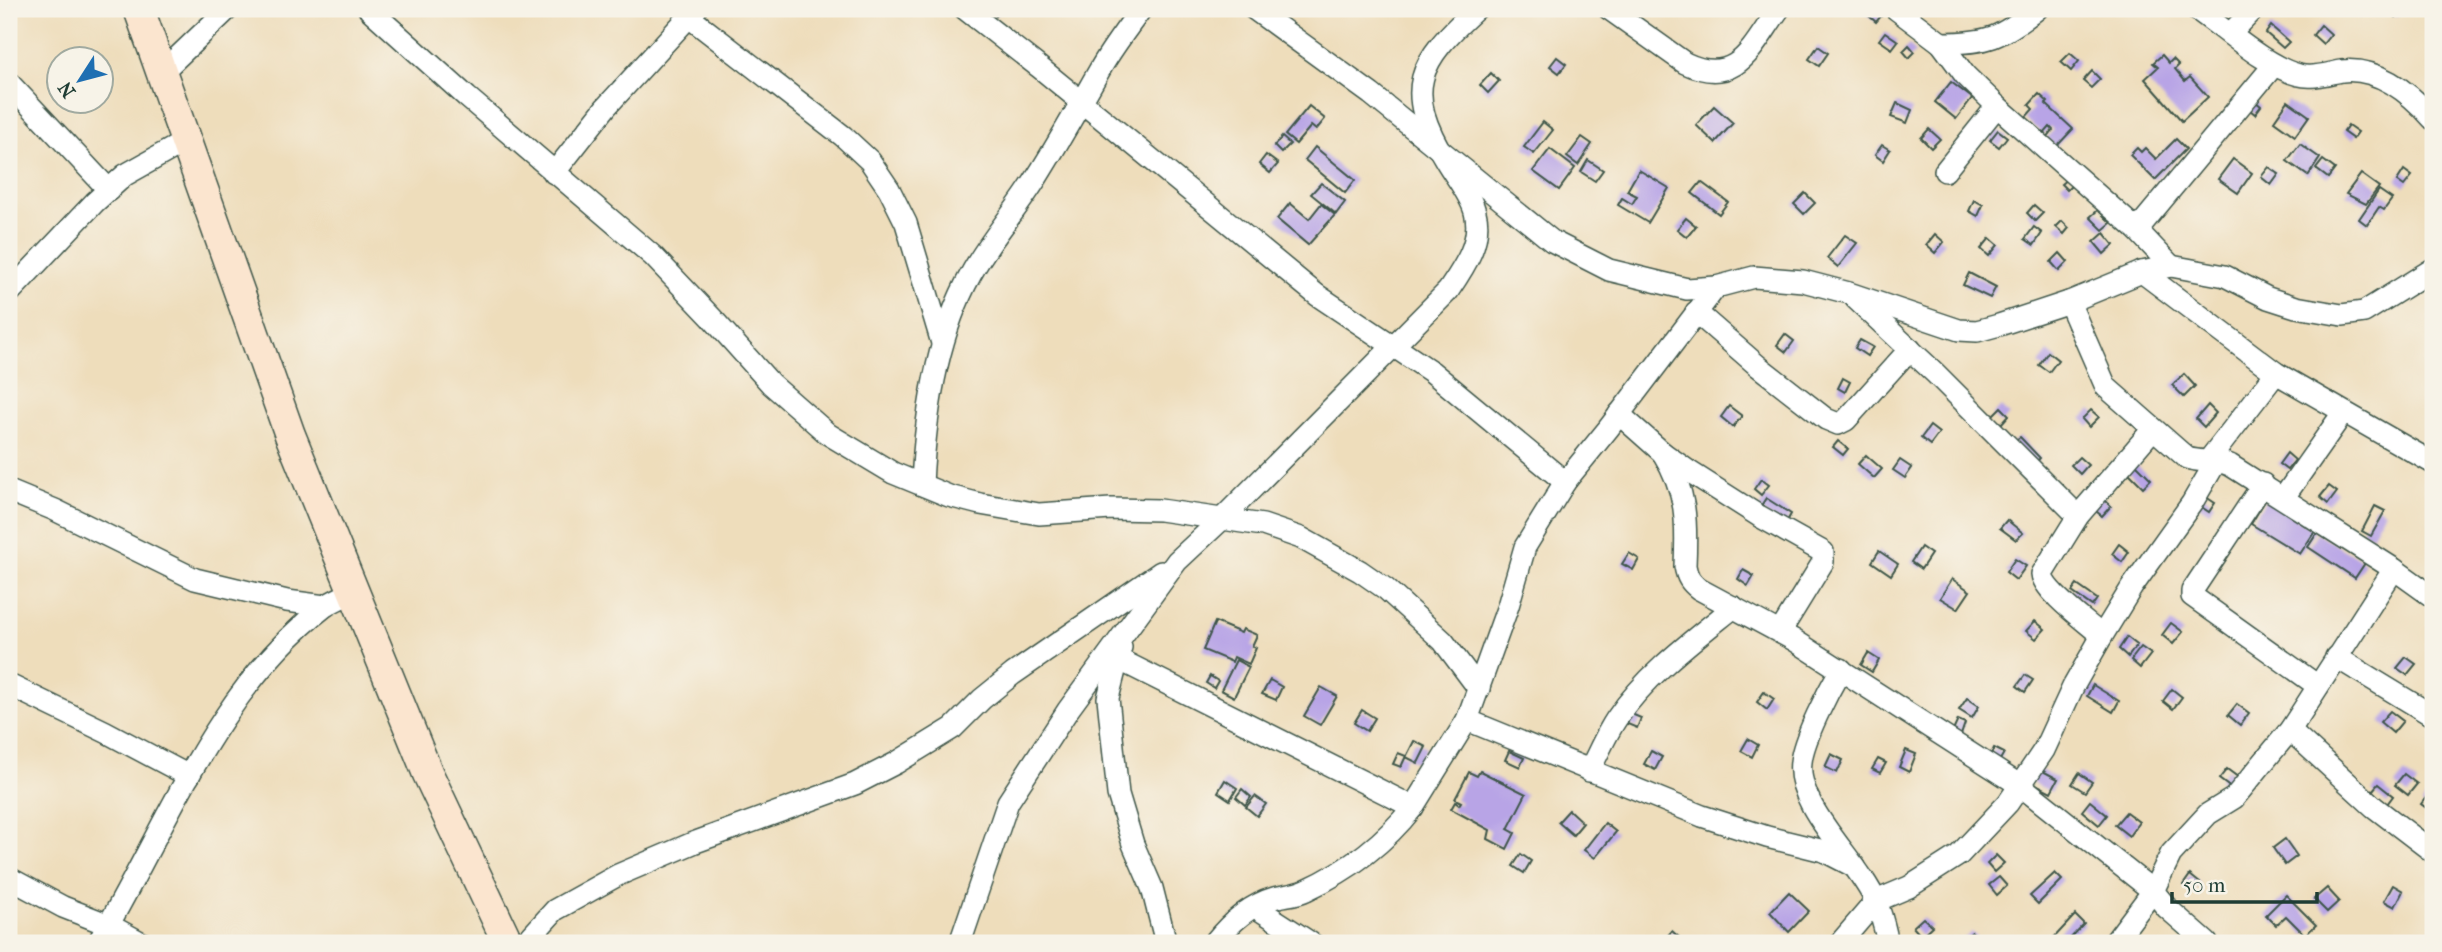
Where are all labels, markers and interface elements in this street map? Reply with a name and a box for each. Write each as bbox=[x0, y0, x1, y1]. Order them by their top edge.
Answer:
north arrow bbox=[46, 46, 116, 116]
text: N bbox=[54, 77, 80, 102]
scale bar bbox=[2172, 861, 2318, 905]
text: 50 m bbox=[2183, 873, 2226, 897]

